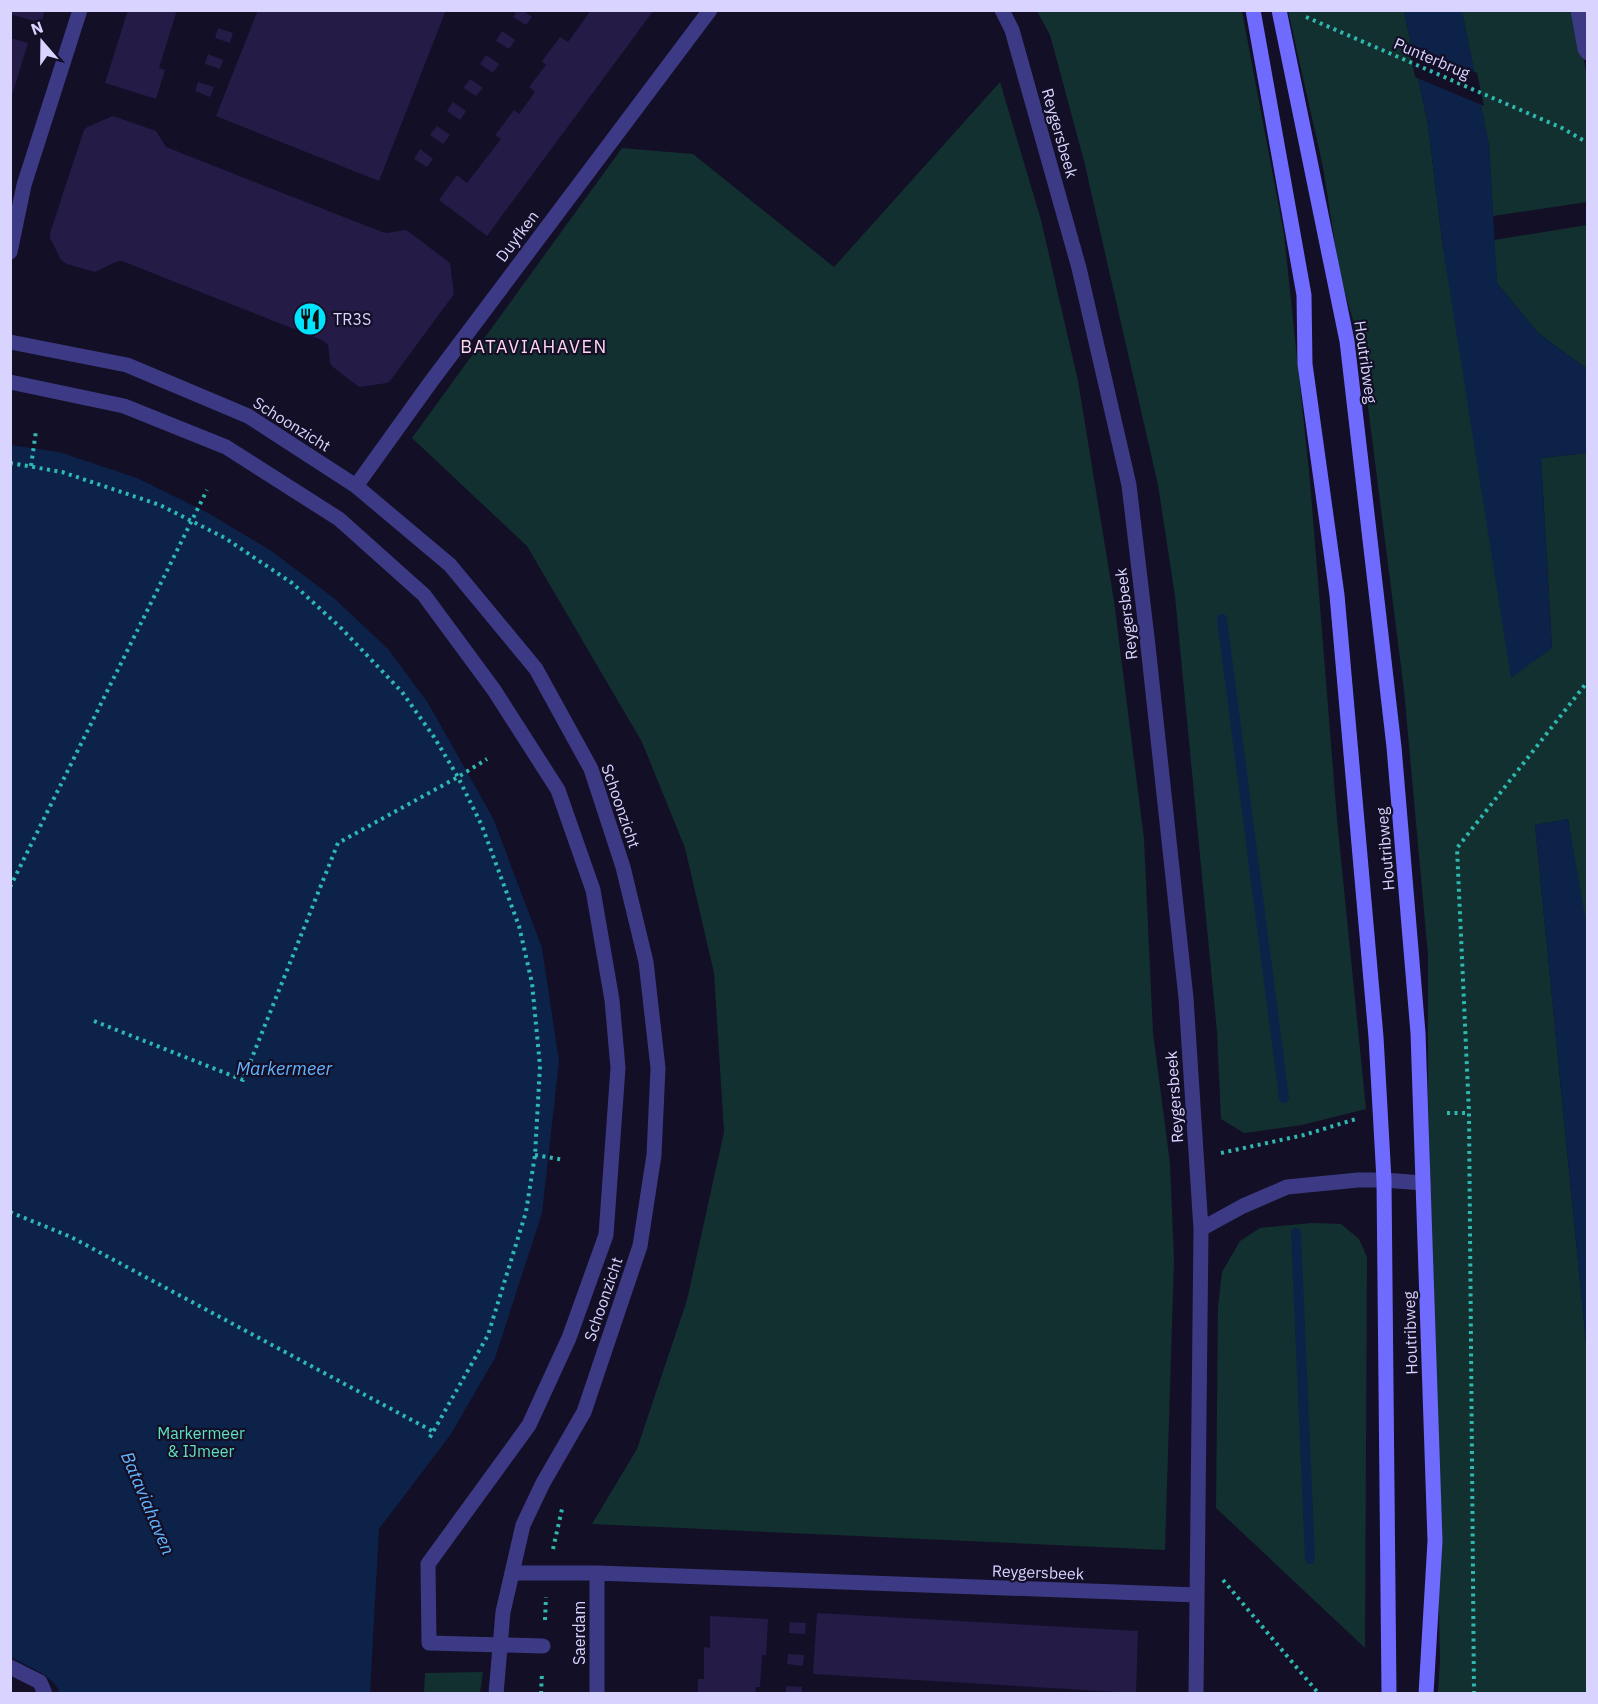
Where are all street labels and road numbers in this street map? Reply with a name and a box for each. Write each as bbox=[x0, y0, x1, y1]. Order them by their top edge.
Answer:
street label: Punterbrug bbox=[1391, 33, 1474, 83]
street label: Reygersbeek bbox=[1038, 86, 1082, 181]
street label: Duyfken bbox=[491, 206, 543, 266]
street label: Houtribweg bbox=[1350, 319, 1382, 405]
street label: Schoonzicht bbox=[250, 392, 334, 456]
street label: Reygersbeek bbox=[1110, 566, 1142, 661]
street label: Schoonzicht bbox=[597, 761, 645, 851]
street label: Houtribweg bbox=[1371, 806, 1399, 891]
street label: Reygersbeek bbox=[1161, 1050, 1187, 1144]
street label: Schoonzicht bbox=[579, 1254, 627, 1344]
street label: Houtribweg bbox=[1399, 1290, 1421, 1375]
street label: Reygersbeek bbox=[992, 1560, 1085, 1584]
street label: Saerdam bbox=[569, 1601, 589, 1665]

